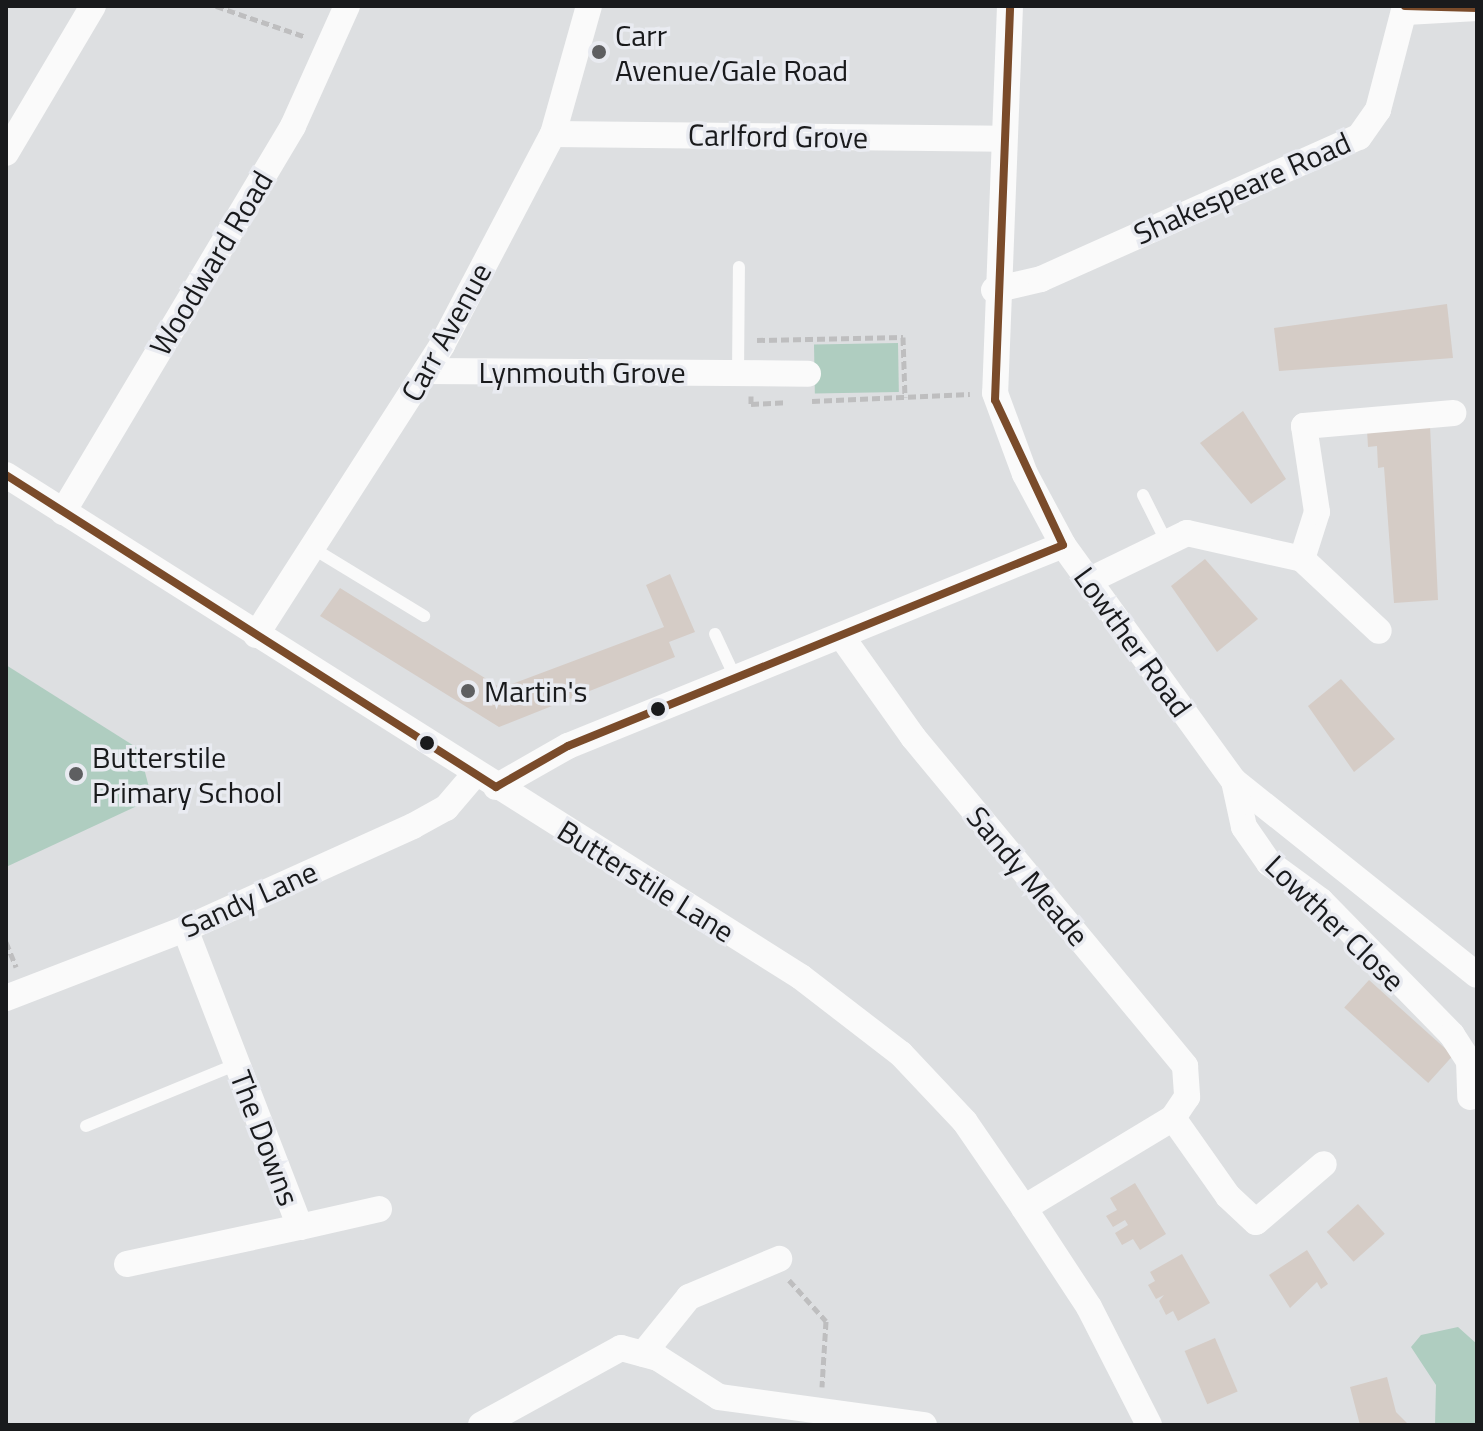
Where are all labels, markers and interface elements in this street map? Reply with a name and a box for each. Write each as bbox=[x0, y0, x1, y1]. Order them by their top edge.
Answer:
place label: Carr Avenue/Gale Road bbox=[615, 17, 848, 88]
marker: Carr Avenue/Gale Road bbox=[590, 43, 608, 61]
street label: Carlford Grove bbox=[688, 116, 868, 156]
street label: Shakespeare Road bbox=[1128, 124, 1356, 252]
street label: Woodward Road bbox=[142, 164, 280, 362]
street label: Carr Avenue bbox=[393, 257, 499, 407]
street label: Lynmouth Grove bbox=[478, 354, 686, 390]
street label: Lowther Road bbox=[1067, 560, 1199, 724]
place label: Martin's bbox=[484, 673, 587, 709]
marker: Martin's bbox=[459, 682, 477, 700]
unlabelled marker bbox=[650, 701, 666, 717]
unlabelled marker bbox=[419, 735, 435, 751]
place label: Butterstile Primary School bbox=[92, 739, 282, 810]
marker: Butterstile Primary School bbox=[67, 765, 85, 783]
street label: Sandy Meade bbox=[959, 799, 1097, 953]
street label: Butterstile Lane bbox=[551, 812, 741, 950]
street label: Lowther Close bbox=[1258, 848, 1412, 998]
street label: Sandy Lane bbox=[175, 853, 323, 945]
street label: The Downs bbox=[223, 1065, 307, 1211]

